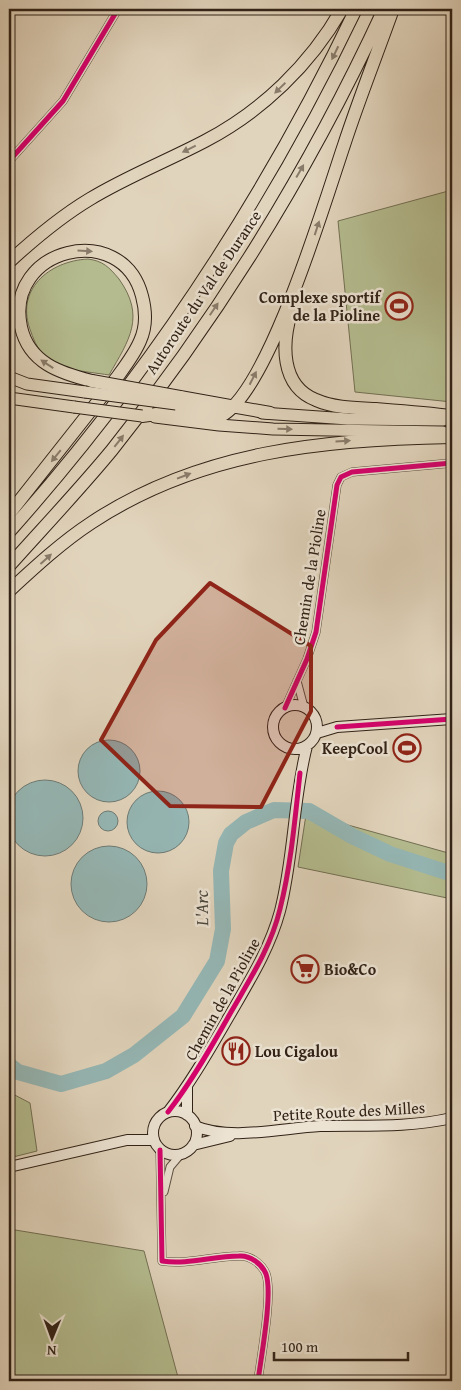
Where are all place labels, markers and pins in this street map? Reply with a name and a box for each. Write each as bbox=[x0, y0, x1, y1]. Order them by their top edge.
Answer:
place label: Complexe sportif de la Pioline bbox=[259, 285, 382, 327]
sports icon: Complexe sportif de la Pioline bbox=[384, 291, 414, 321]
sports icon: KeepCool bbox=[392, 733, 422, 763]
place label: KeepCool bbox=[322, 736, 388, 760]
supermarket icon: Bio&Co bbox=[290, 954, 320, 984]
place label: Bio&Co bbox=[324, 957, 377, 981]
restaurant icon: Lou Cigalou bbox=[221, 1036, 251, 1066]
place label: Lou Cigalou bbox=[255, 1039, 339, 1063]

